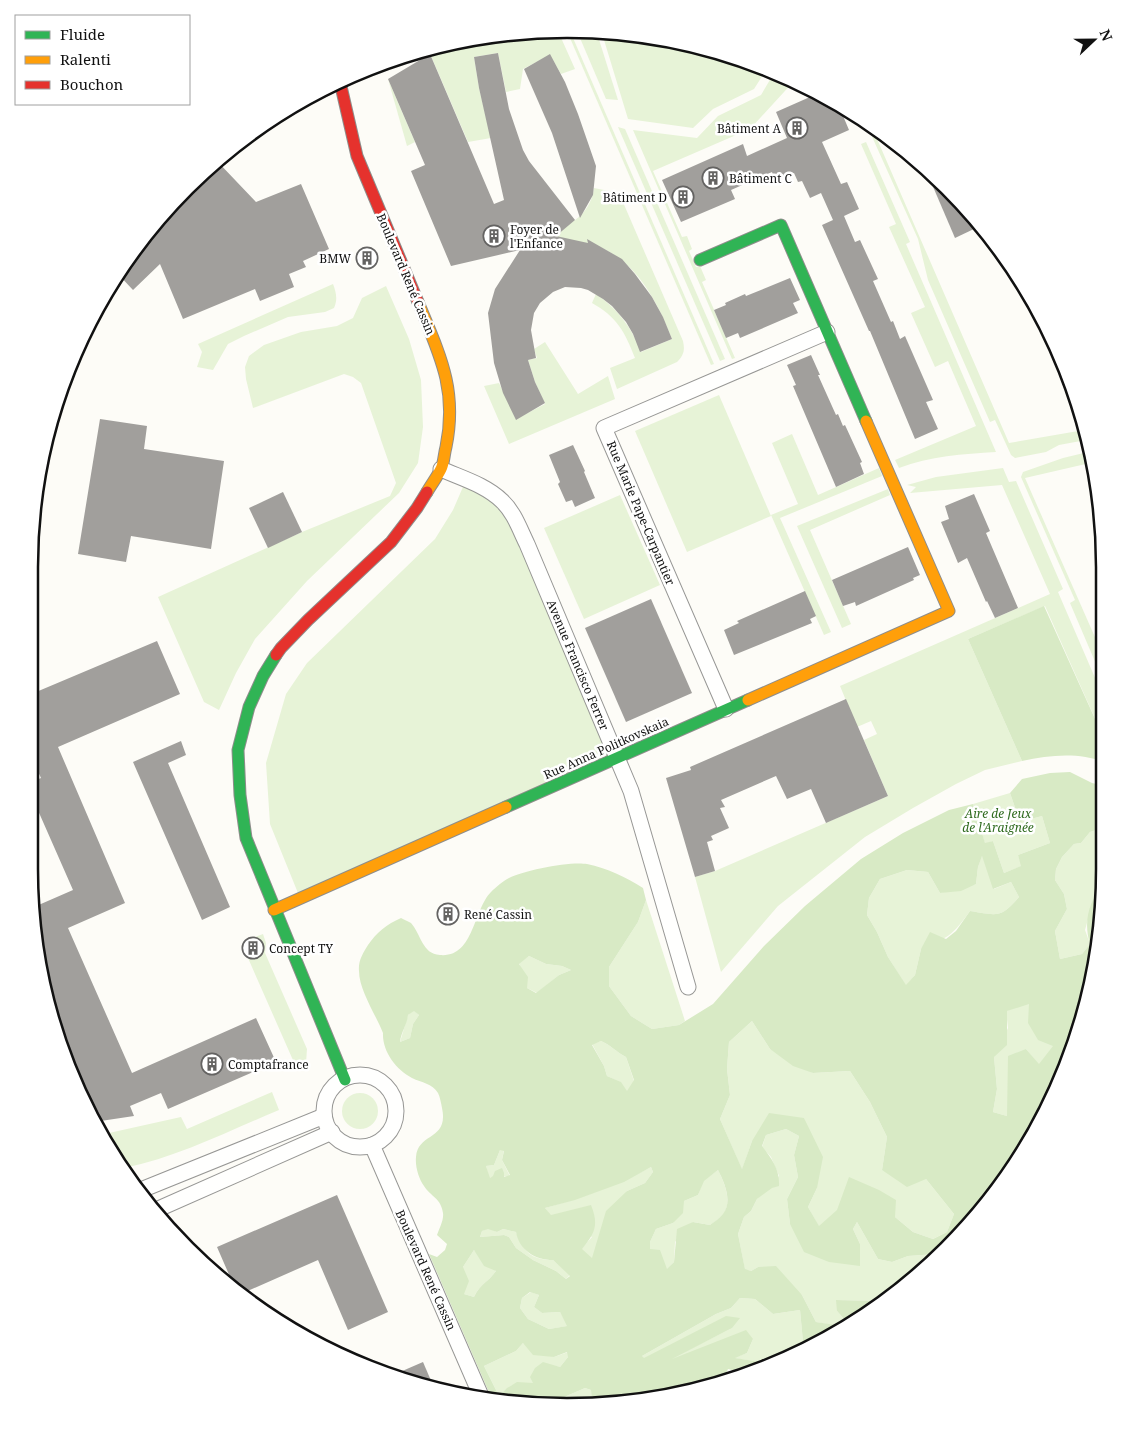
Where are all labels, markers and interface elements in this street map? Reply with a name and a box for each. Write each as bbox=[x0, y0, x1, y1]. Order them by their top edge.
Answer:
legend bbox=[15, 15, 190, 105]
north arrow bbox=[1069, 15, 1119, 65]
text: Fluide bbox=[60, 24, 105, 44]
text: N bbox=[1096, 26, 1117, 44]
text: Ralenti bbox=[60, 49, 111, 69]
text: Bouchon bbox=[60, 74, 124, 94]
building icon: Bâtiment A bbox=[785, 116, 809, 140]
place label: Bâtiment A bbox=[717, 120, 782, 137]
building icon: Bâtiment C bbox=[701, 166, 725, 190]
place label: Bâtiment C bbox=[729, 170, 792, 187]
building icon: Bâtiment D bbox=[671, 185, 695, 209]
place label: Bâtiment D bbox=[603, 189, 667, 206]
street label: Boulevard René Cassin bbox=[373, 211, 439, 338]
place label: Foyer de l'Enfance bbox=[510, 221, 563, 252]
building icon: Foyer de l'Enfance bbox=[482, 224, 506, 248]
building icon: BMW bbox=[355, 246, 379, 270]
place label: BMW bbox=[319, 250, 351, 267]
street label: Rue Marie Pape-Carpantier bbox=[603, 438, 679, 588]
street label: Avenue Francisco Ferrer bbox=[543, 597, 613, 733]
street label: Rue Anna Politkovskaia bbox=[541, 713, 671, 783]
park label: Aire de Jeux de l'Araignée bbox=[962, 805, 1034, 836]
building icon: René Cassin bbox=[436, 902, 460, 926]
place label: René Cassin bbox=[464, 906, 532, 923]
building icon: Concept TY bbox=[241, 936, 265, 960]
place label: Concept TY bbox=[269, 940, 333, 957]
building icon: Comptafrance bbox=[200, 1052, 224, 1076]
place label: Comptafrance bbox=[228, 1056, 309, 1073]
street label: Boulevard René Cassin bbox=[392, 1207, 460, 1333]

